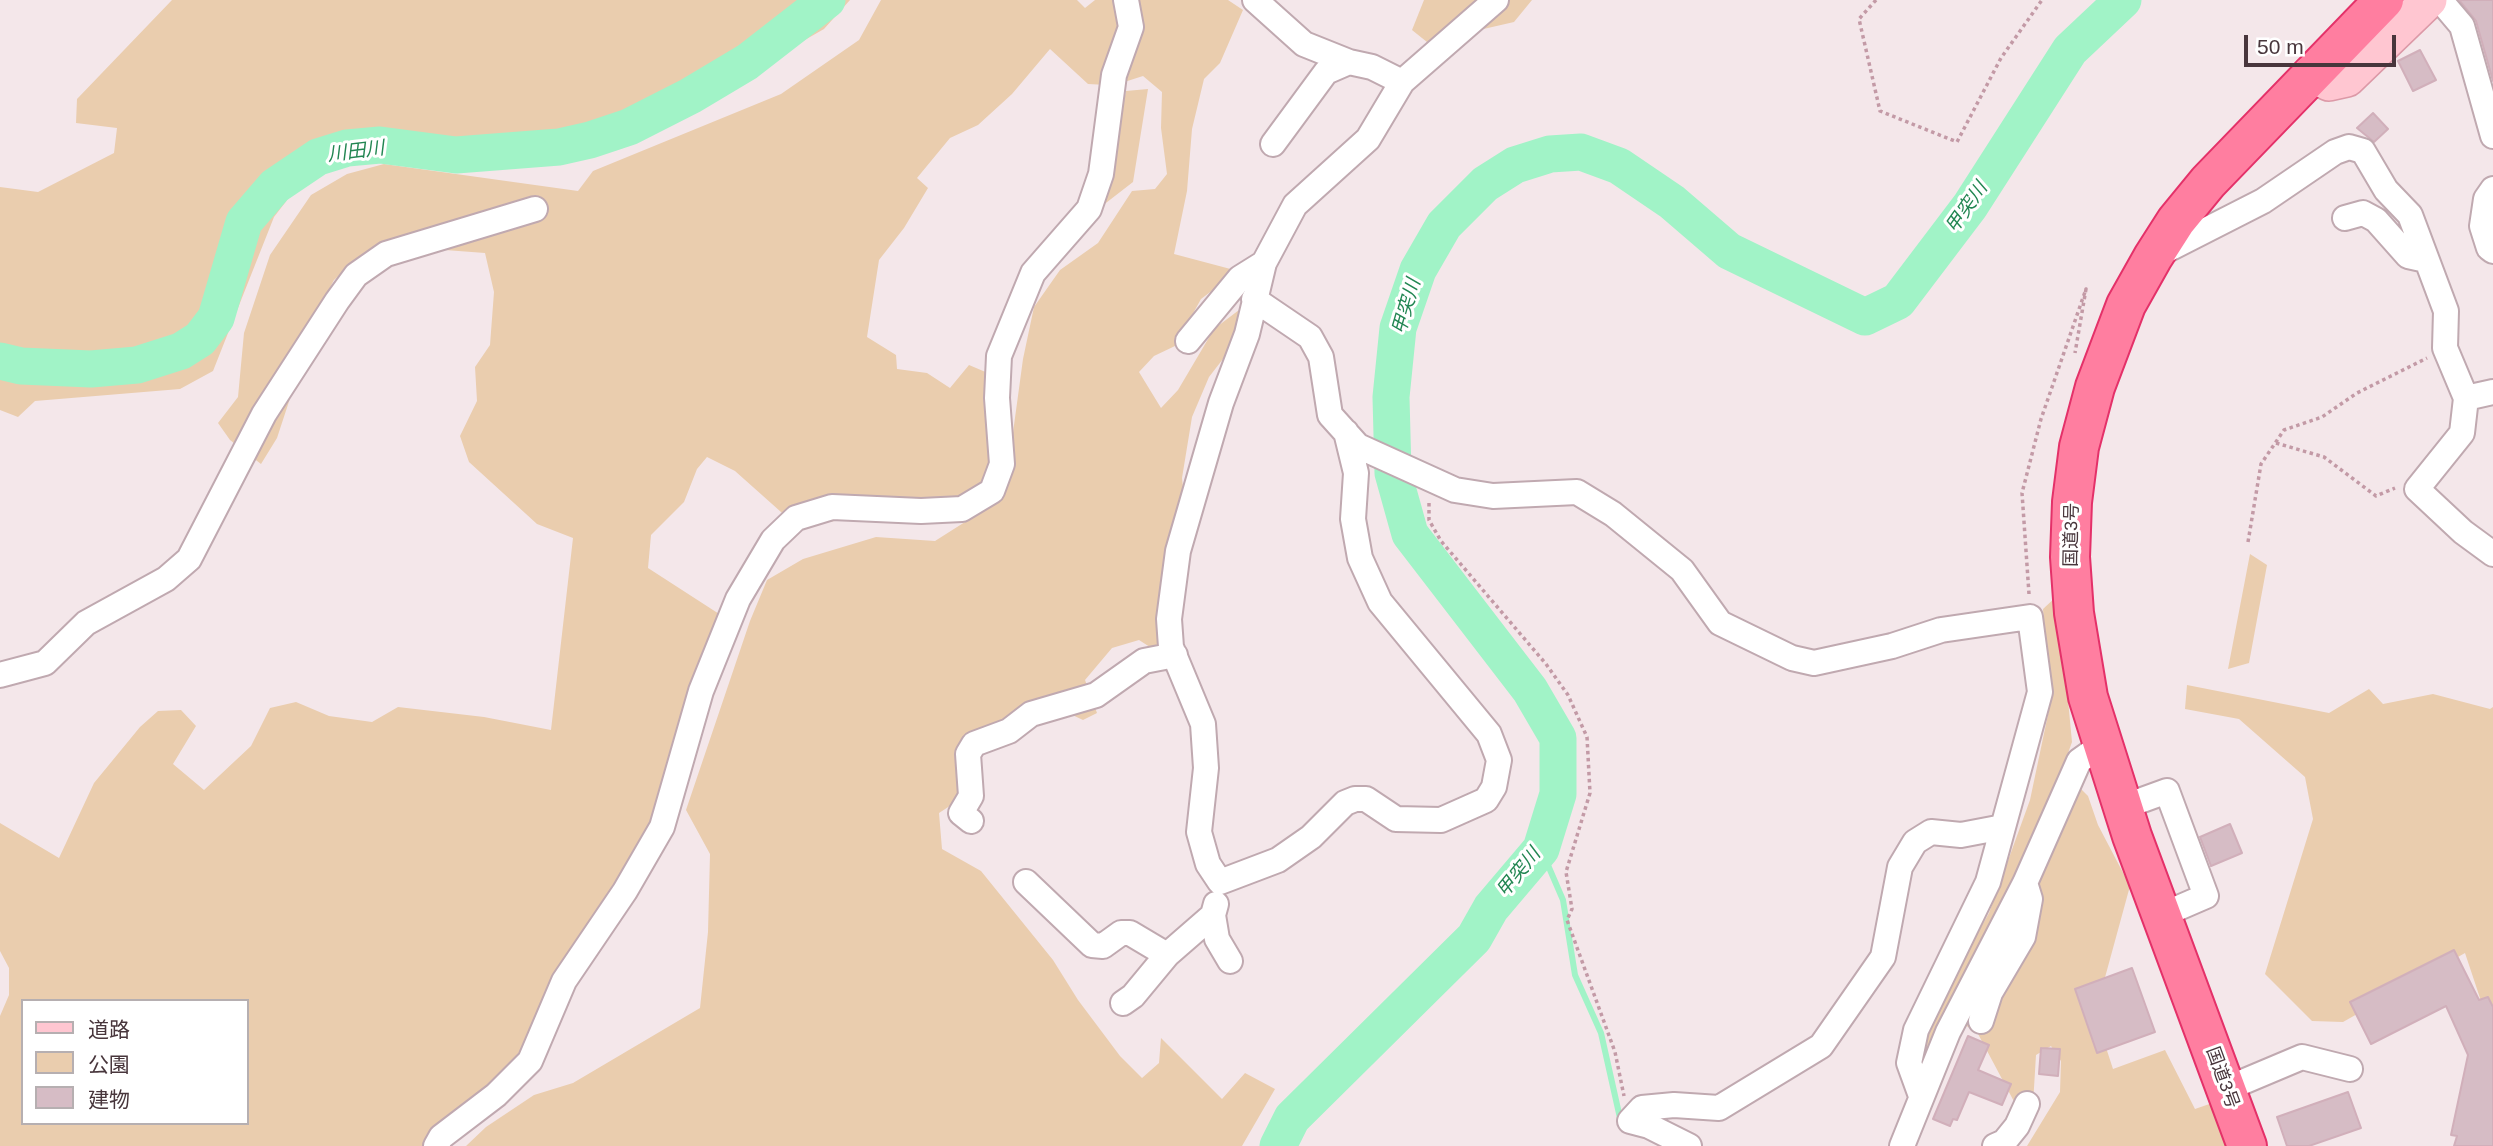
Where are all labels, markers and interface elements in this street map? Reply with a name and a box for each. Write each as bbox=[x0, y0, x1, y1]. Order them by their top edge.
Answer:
scale bar bbox=[2248, 21, 2400, 65]
text: 50 m bbox=[2257, 35, 2304, 58]
water label: 川田川 bbox=[326, 137, 386, 167]
water label: 甲突川 bbox=[1941, 178, 1993, 238]
water label: 甲突川 bbox=[1388, 276, 1426, 338]
street label: 国道3号 bbox=[2061, 503, 2083, 567]
water label: 甲突川 bbox=[1492, 844, 1546, 902]
legend bbox=[21, 999, 248, 1125]
text: 道路 bbox=[88, 1018, 130, 1041]
street label: 国道3号 bbox=[2201, 1044, 2243, 1112]
text: 公園 bbox=[88, 1053, 130, 1076]
text: 建物 bbox=[88, 1088, 130, 1111]

